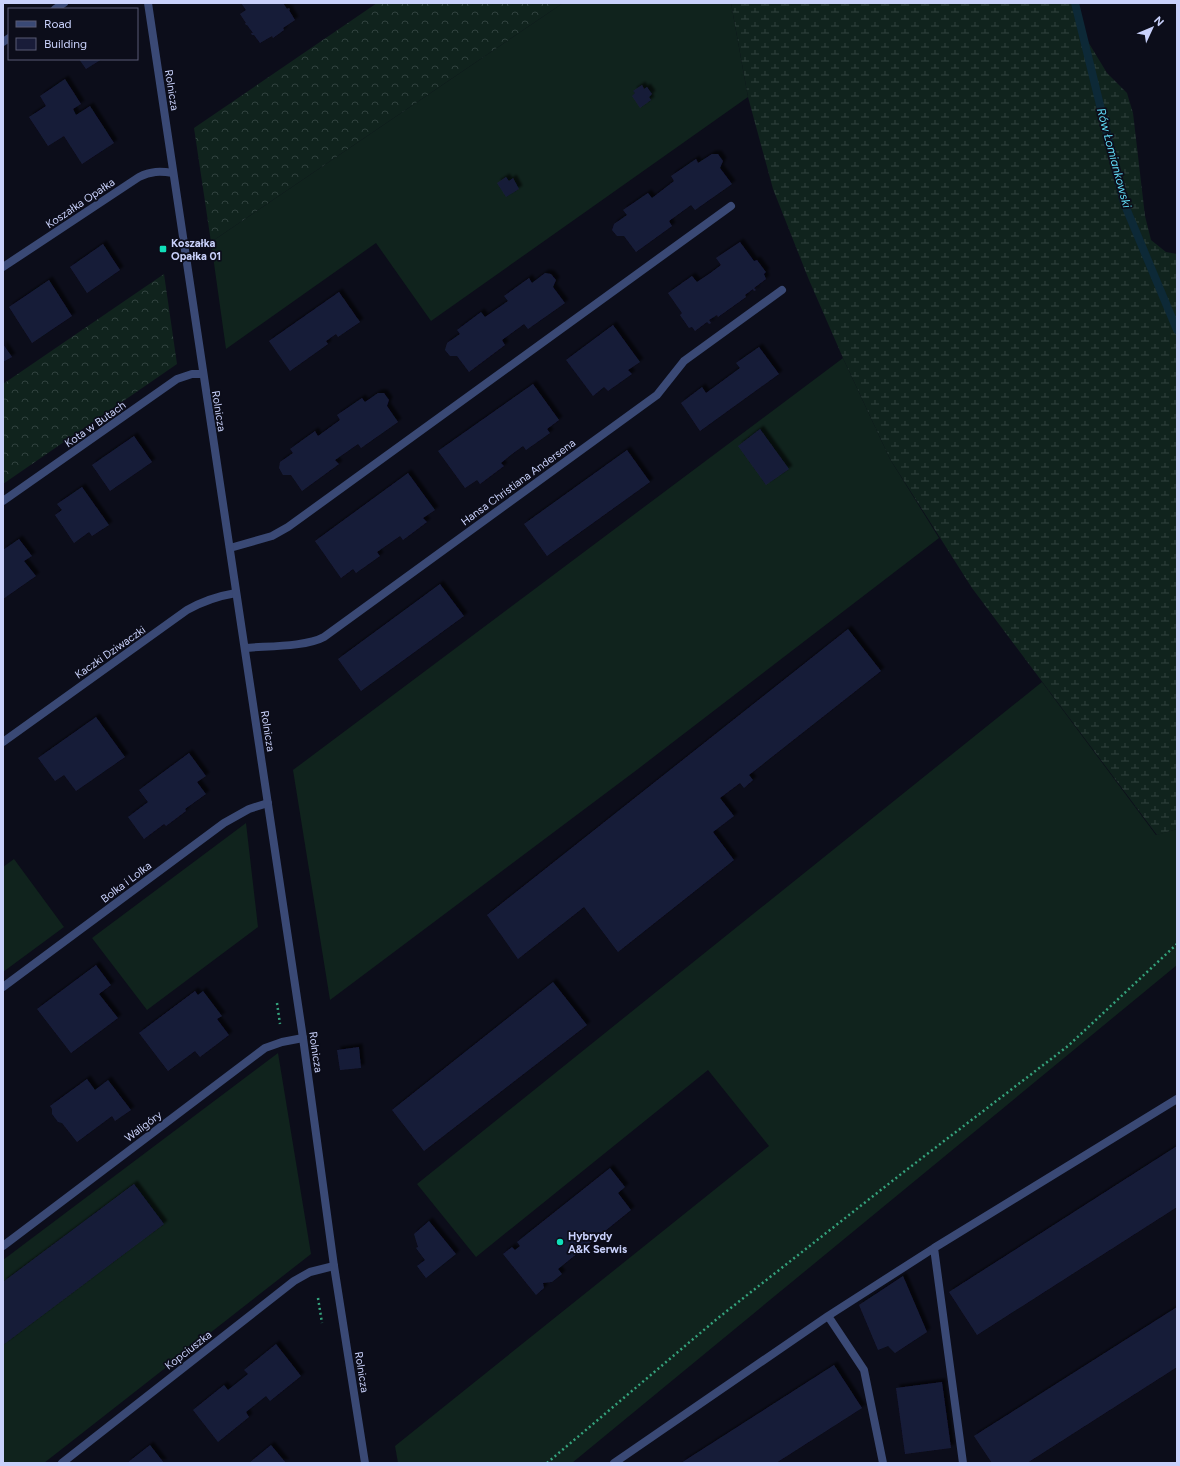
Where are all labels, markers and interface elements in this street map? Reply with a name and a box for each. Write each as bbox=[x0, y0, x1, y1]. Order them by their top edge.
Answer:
legend bbox=[8, 8, 138, 60]
north arrow bbox=[1132, 8, 1172, 48]
text: N bbox=[1151, 14, 1166, 29]
text: Road bbox=[44, 17, 72, 31]
text: Building bbox=[44, 37, 87, 51]
street label: Rolnicza bbox=[162, 69, 181, 112]
water label: Rów Łomiankowski bbox=[1094, 107, 1134, 210]
street label: Koszałka Opałka bbox=[43, 176, 117, 231]
place label: Koszałka Opałka 01 bbox=[171, 237, 221, 263]
marker: Koszałka Opałka 01 bbox=[158, 244, 168, 254]
street label: Rolnicza bbox=[209, 390, 228, 433]
street label: Kota w Butach bbox=[62, 399, 128, 450]
street label: Hansa Christiana Andersena bbox=[459, 436, 578, 528]
street label: Kaczki Dziwaczki bbox=[73, 623, 148, 682]
street label: Rolnicza bbox=[258, 710, 277, 753]
street label: Bolka i Lolka bbox=[99, 859, 154, 906]
street label: Rolnicza bbox=[306, 1031, 325, 1073]
street label: Waligóry bbox=[122, 1108, 165, 1145]
place label: Hybrydy A&K Serwis bbox=[568, 1230, 627, 1256]
marker: Hybrydy A&K Serwis bbox=[555, 1237, 565, 1247]
street label: Kopciuszka bbox=[162, 1328, 214, 1373]
street label: Rolnicza bbox=[352, 1351, 371, 1394]

